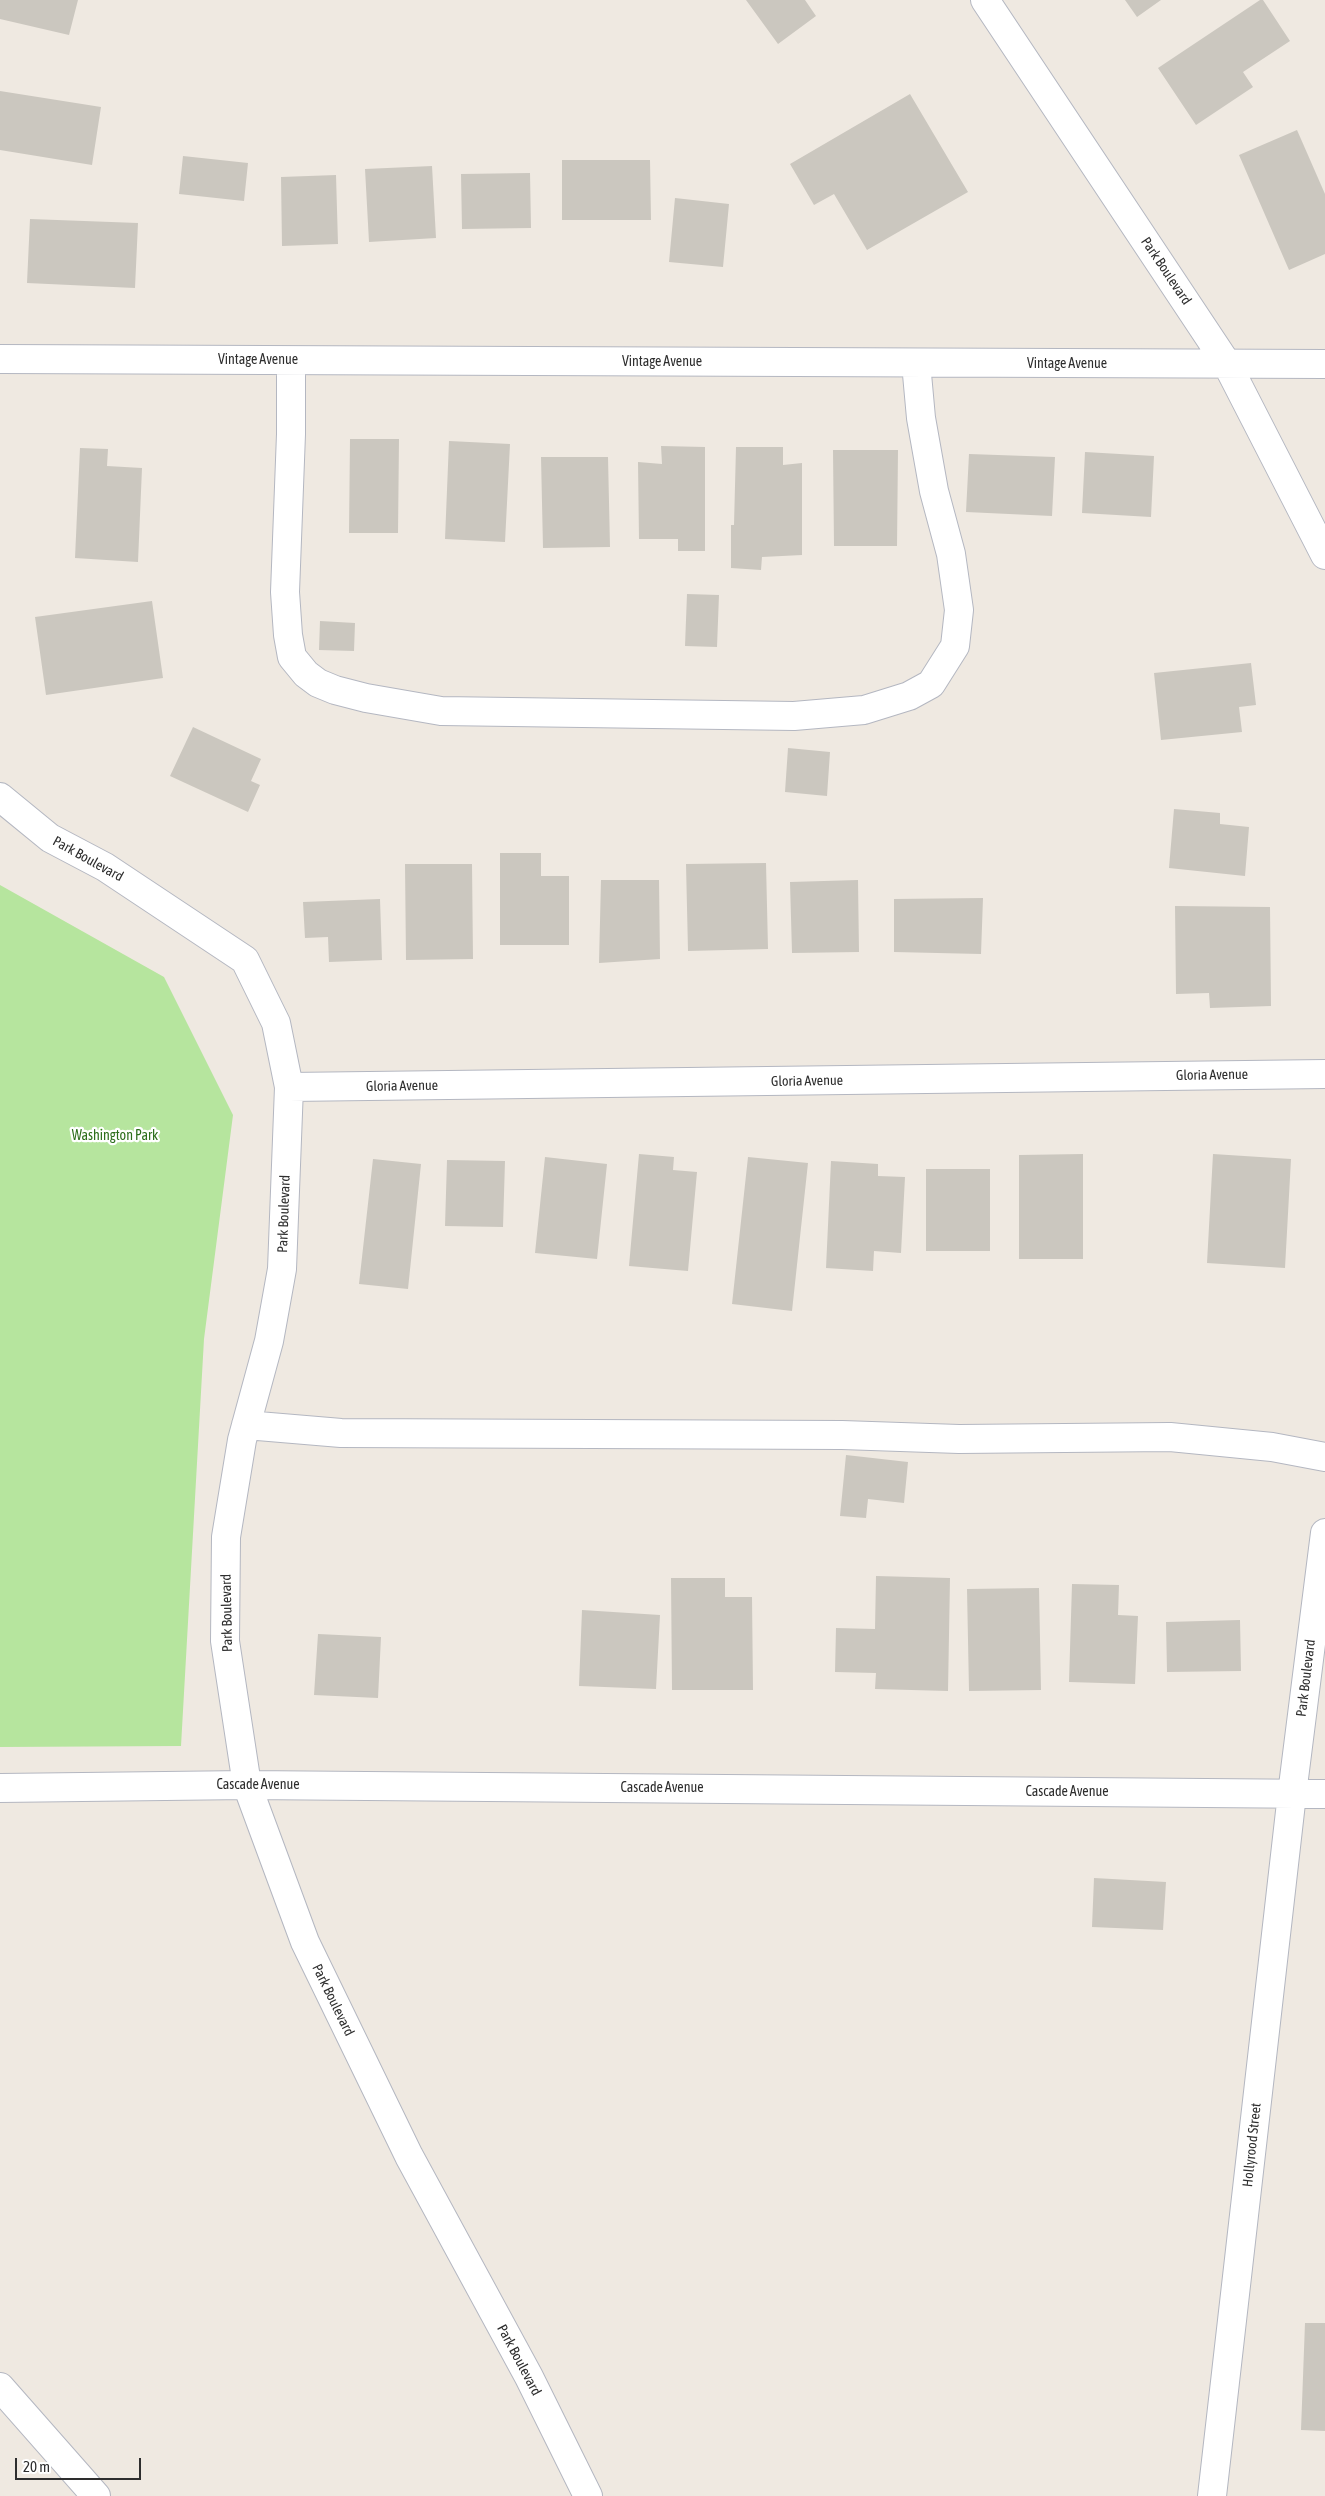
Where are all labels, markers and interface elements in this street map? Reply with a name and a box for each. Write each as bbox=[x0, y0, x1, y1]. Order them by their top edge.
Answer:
street label: Park Boulevard bbox=[1137, 234, 1195, 308]
street label: Vintage Avenue bbox=[218, 352, 298, 368]
street label: Vintage Avenue bbox=[622, 354, 702, 370]
street label: Vintage Avenue bbox=[1027, 356, 1107, 372]
street label: Park Boulevard bbox=[50, 833, 126, 885]
street label: Gloria Avenue bbox=[1176, 1066, 1248, 1084]
street label: Gloria Avenue bbox=[771, 1072, 843, 1090]
street label: Gloria Avenue bbox=[366, 1077, 438, 1095]
park label: Washington Park bbox=[72, 1128, 158, 1144]
street label: Park Boulevard bbox=[274, 1175, 294, 1253]
street label: Park Boulevard bbox=[218, 1574, 236, 1652]
street label: Park Boulevard bbox=[1293, 1638, 1319, 1718]
street label: Cascade Avenue bbox=[216, 1777, 300, 1793]
street label: Cascade Avenue bbox=[620, 1780, 704, 1796]
street label: Cascade Avenue bbox=[1025, 1784, 1109, 1800]
street label: Park Boulevard bbox=[308, 1961, 358, 2039]
street label: Hollyrood Street bbox=[1239, 2102, 1265, 2188]
street label: Park Boulevard bbox=[493, 2322, 545, 2398]
scale bar bbox=[18, 2448, 144, 2480]
text: 20 m bbox=[23, 2458, 50, 2475]

